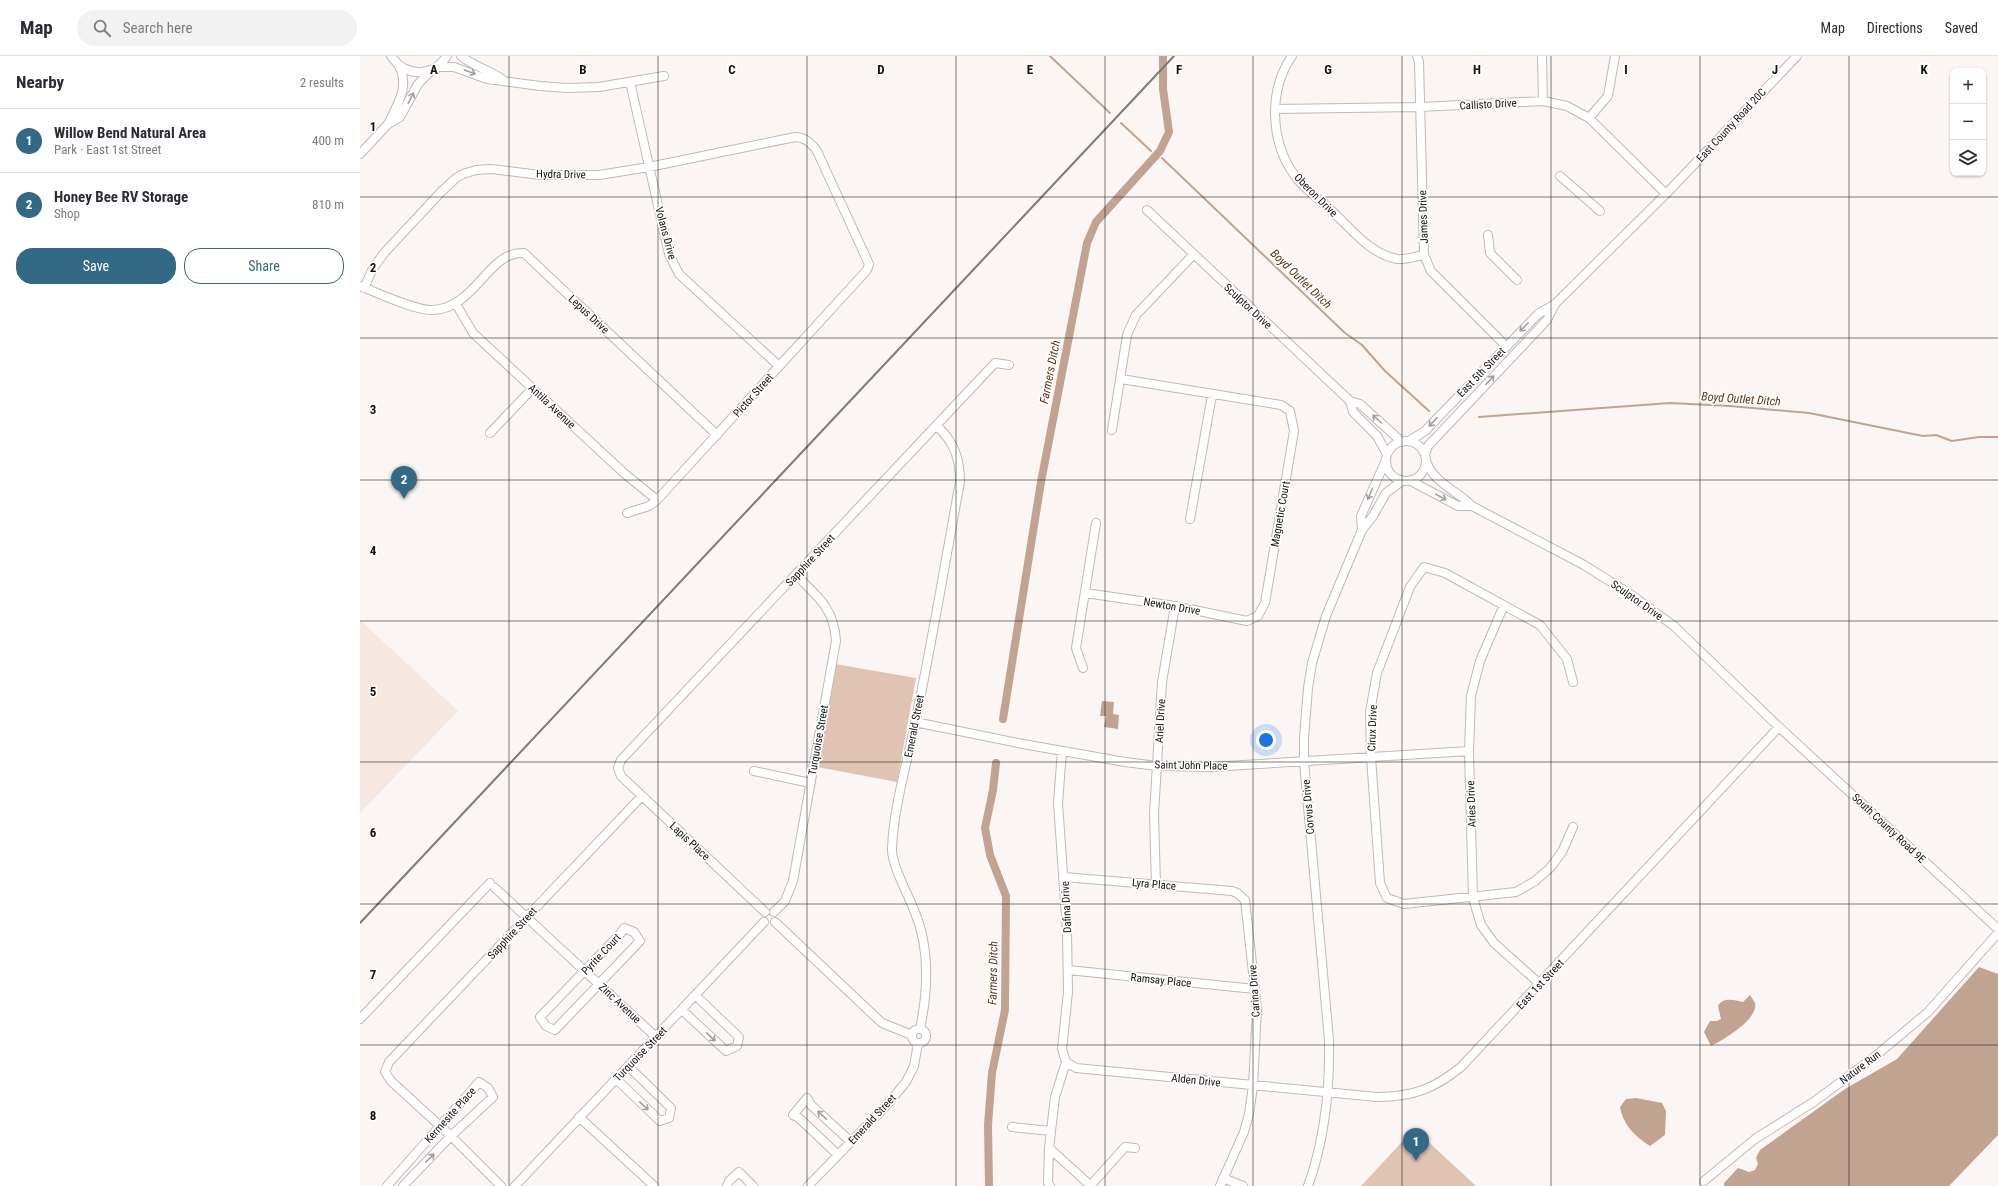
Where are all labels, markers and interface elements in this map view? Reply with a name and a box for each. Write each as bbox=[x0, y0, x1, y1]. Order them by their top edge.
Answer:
search box bbox=[77, 10, 357, 46]
text: Map bbox=[20, 16, 53, 39]
icon: search bbox=[91, 17, 113, 39]
text: Search here bbox=[123, 19, 193, 37]
text: Map bbox=[1821, 20, 1845, 36]
text: Directions bbox=[1867, 20, 1923, 36]
text: Saved bbox=[1945, 20, 1978, 36]
text: A bbox=[430, 62, 438, 77]
text: B bbox=[579, 62, 587, 77]
text: C bbox=[728, 62, 736, 77]
text: D bbox=[877, 62, 885, 77]
text: E bbox=[1027, 62, 1034, 77]
text: F bbox=[1176, 62, 1182, 77]
text: G bbox=[1324, 62, 1332, 77]
text: H bbox=[1473, 62, 1481, 77]
text: I bbox=[1624, 62, 1628, 77]
text: J bbox=[1772, 62, 1778, 77]
text: K bbox=[1920, 62, 1928, 77]
map controls bbox=[1950, 68, 1986, 176]
button: + bbox=[1950, 68, 1986, 104]
one-way arrow bbox=[464, 69, 476, 77]
text: Nearby bbox=[16, 72, 64, 92]
text: 2 results bbox=[300, 75, 344, 90]
street label: East County Road 20C bbox=[1694, 86, 1769, 165]
one-way arrow bbox=[408, 92, 416, 104]
street label: Callisto Drive bbox=[1459, 97, 1517, 112]
button: − bbox=[1950, 104, 1986, 140]
text: 1 bbox=[370, 119, 376, 134]
text: Willow Bend Natural Area bbox=[54, 124, 206, 142]
text: 1 bbox=[26, 133, 32, 148]
text: 400 m bbox=[312, 133, 344, 148]
button: layers bbox=[1950, 140, 1986, 176]
text: Park · East 1st Street bbox=[54, 142, 161, 157]
street label: Hydra Drive bbox=[536, 168, 586, 181]
street label: Oberon Drive bbox=[1291, 171, 1340, 220]
text: Honey Bee RV Storage bbox=[54, 188, 188, 206]
street label: James Drive bbox=[1416, 190, 1431, 244]
text: 2 bbox=[26, 197, 32, 212]
text: 810 m bbox=[312, 197, 344, 212]
street label: Volans Drive bbox=[652, 205, 679, 261]
text: Shop bbox=[54, 206, 80, 221]
water label: Boyd Outlet Ditch bbox=[1268, 246, 1335, 312]
button: Save bbox=[16, 248, 176, 284]
button: Share bbox=[184, 248, 344, 284]
text: 2 bbox=[370, 260, 377, 275]
street label: Sculptor Drive bbox=[1221, 281, 1274, 332]
street label: Lepus Drive bbox=[566, 292, 612, 336]
one-way arrow bbox=[1519, 322, 1529, 332]
water label: Farmers Ditch bbox=[1037, 339, 1063, 405]
street label: East 5th Street bbox=[1455, 345, 1508, 400]
street label: Pictor Street bbox=[730, 371, 776, 420]
one-way arrow bbox=[1485, 375, 1495, 385]
street label: Antila Avenue bbox=[525, 381, 578, 431]
water label: Boyd Outlet Ditch bbox=[1701, 389, 1782, 409]
text: 3 bbox=[370, 402, 376, 417]
one-way arrow bbox=[1372, 415, 1382, 424]
one-way arrow bbox=[1429, 417, 1438, 427]
pin: 2 bbox=[391, 466, 417, 499]
street label: Magnetic Court bbox=[1268, 480, 1293, 548]
one-way arrow bbox=[1366, 488, 1373, 500]
one-way arrow bbox=[1435, 493, 1447, 501]
street label: Sapphire Street bbox=[783, 532, 838, 589]
text: 4 bbox=[370, 543, 377, 558]
street label: Sculptor Drive bbox=[1608, 578, 1665, 623]
street label: Newton Drive bbox=[1142, 595, 1201, 618]
text: 5 bbox=[370, 684, 377, 699]
street label: Emerald Street bbox=[902, 694, 927, 759]
street label: Ariel Drive bbox=[1153, 699, 1168, 744]
street label: Turquoise Street bbox=[806, 704, 831, 776]
street label: Cirux Drive bbox=[1365, 704, 1380, 752]
your location bbox=[1256, 730, 1276, 750]
street label: Saint John Place bbox=[1155, 758, 1227, 773]
street label: Corvus Drive bbox=[1300, 779, 1317, 835]
street label: Aries Drive bbox=[1464, 780, 1479, 828]
street label: South County Road 9E bbox=[1849, 791, 1929, 866]
street label: Lapis Place bbox=[667, 820, 712, 863]
text: 6 bbox=[370, 825, 377, 840]
street label: Lyra Place bbox=[1131, 876, 1177, 893]
street label: Dafina Drive bbox=[1059, 881, 1074, 933]
street label: Sapphire Street bbox=[485, 905, 540, 962]
street label: Pyrite Court bbox=[579, 931, 624, 978]
water label: Farmers Ditch bbox=[985, 940, 1001, 1005]
street label: East 1st Street bbox=[1514, 957, 1567, 1012]
street label: Carina Drive bbox=[1246, 964, 1263, 1018]
text: 7 bbox=[370, 967, 377, 982]
street label: Ramsay Place bbox=[1130, 971, 1192, 990]
street label: Zinc Avenue bbox=[596, 981, 643, 1026]
street label: Turquoise Street bbox=[611, 1024, 670, 1084]
one-way arrow bbox=[705, 1032, 716, 1041]
street label: Nature Run bbox=[1837, 1048, 1883, 1087]
street label: Alden Drive bbox=[1171, 1071, 1221, 1090]
street label: Kermesite Place bbox=[422, 1085, 479, 1146]
street label: Emerald Street bbox=[846, 1092, 899, 1147]
one-way arrow bbox=[639, 1101, 649, 1111]
text: 8 bbox=[370, 1108, 376, 1123]
one-way arrow bbox=[817, 1110, 827, 1120]
pin: 1 bbox=[1403, 1128, 1429, 1161]
one-way arrow bbox=[425, 1153, 435, 1163]

